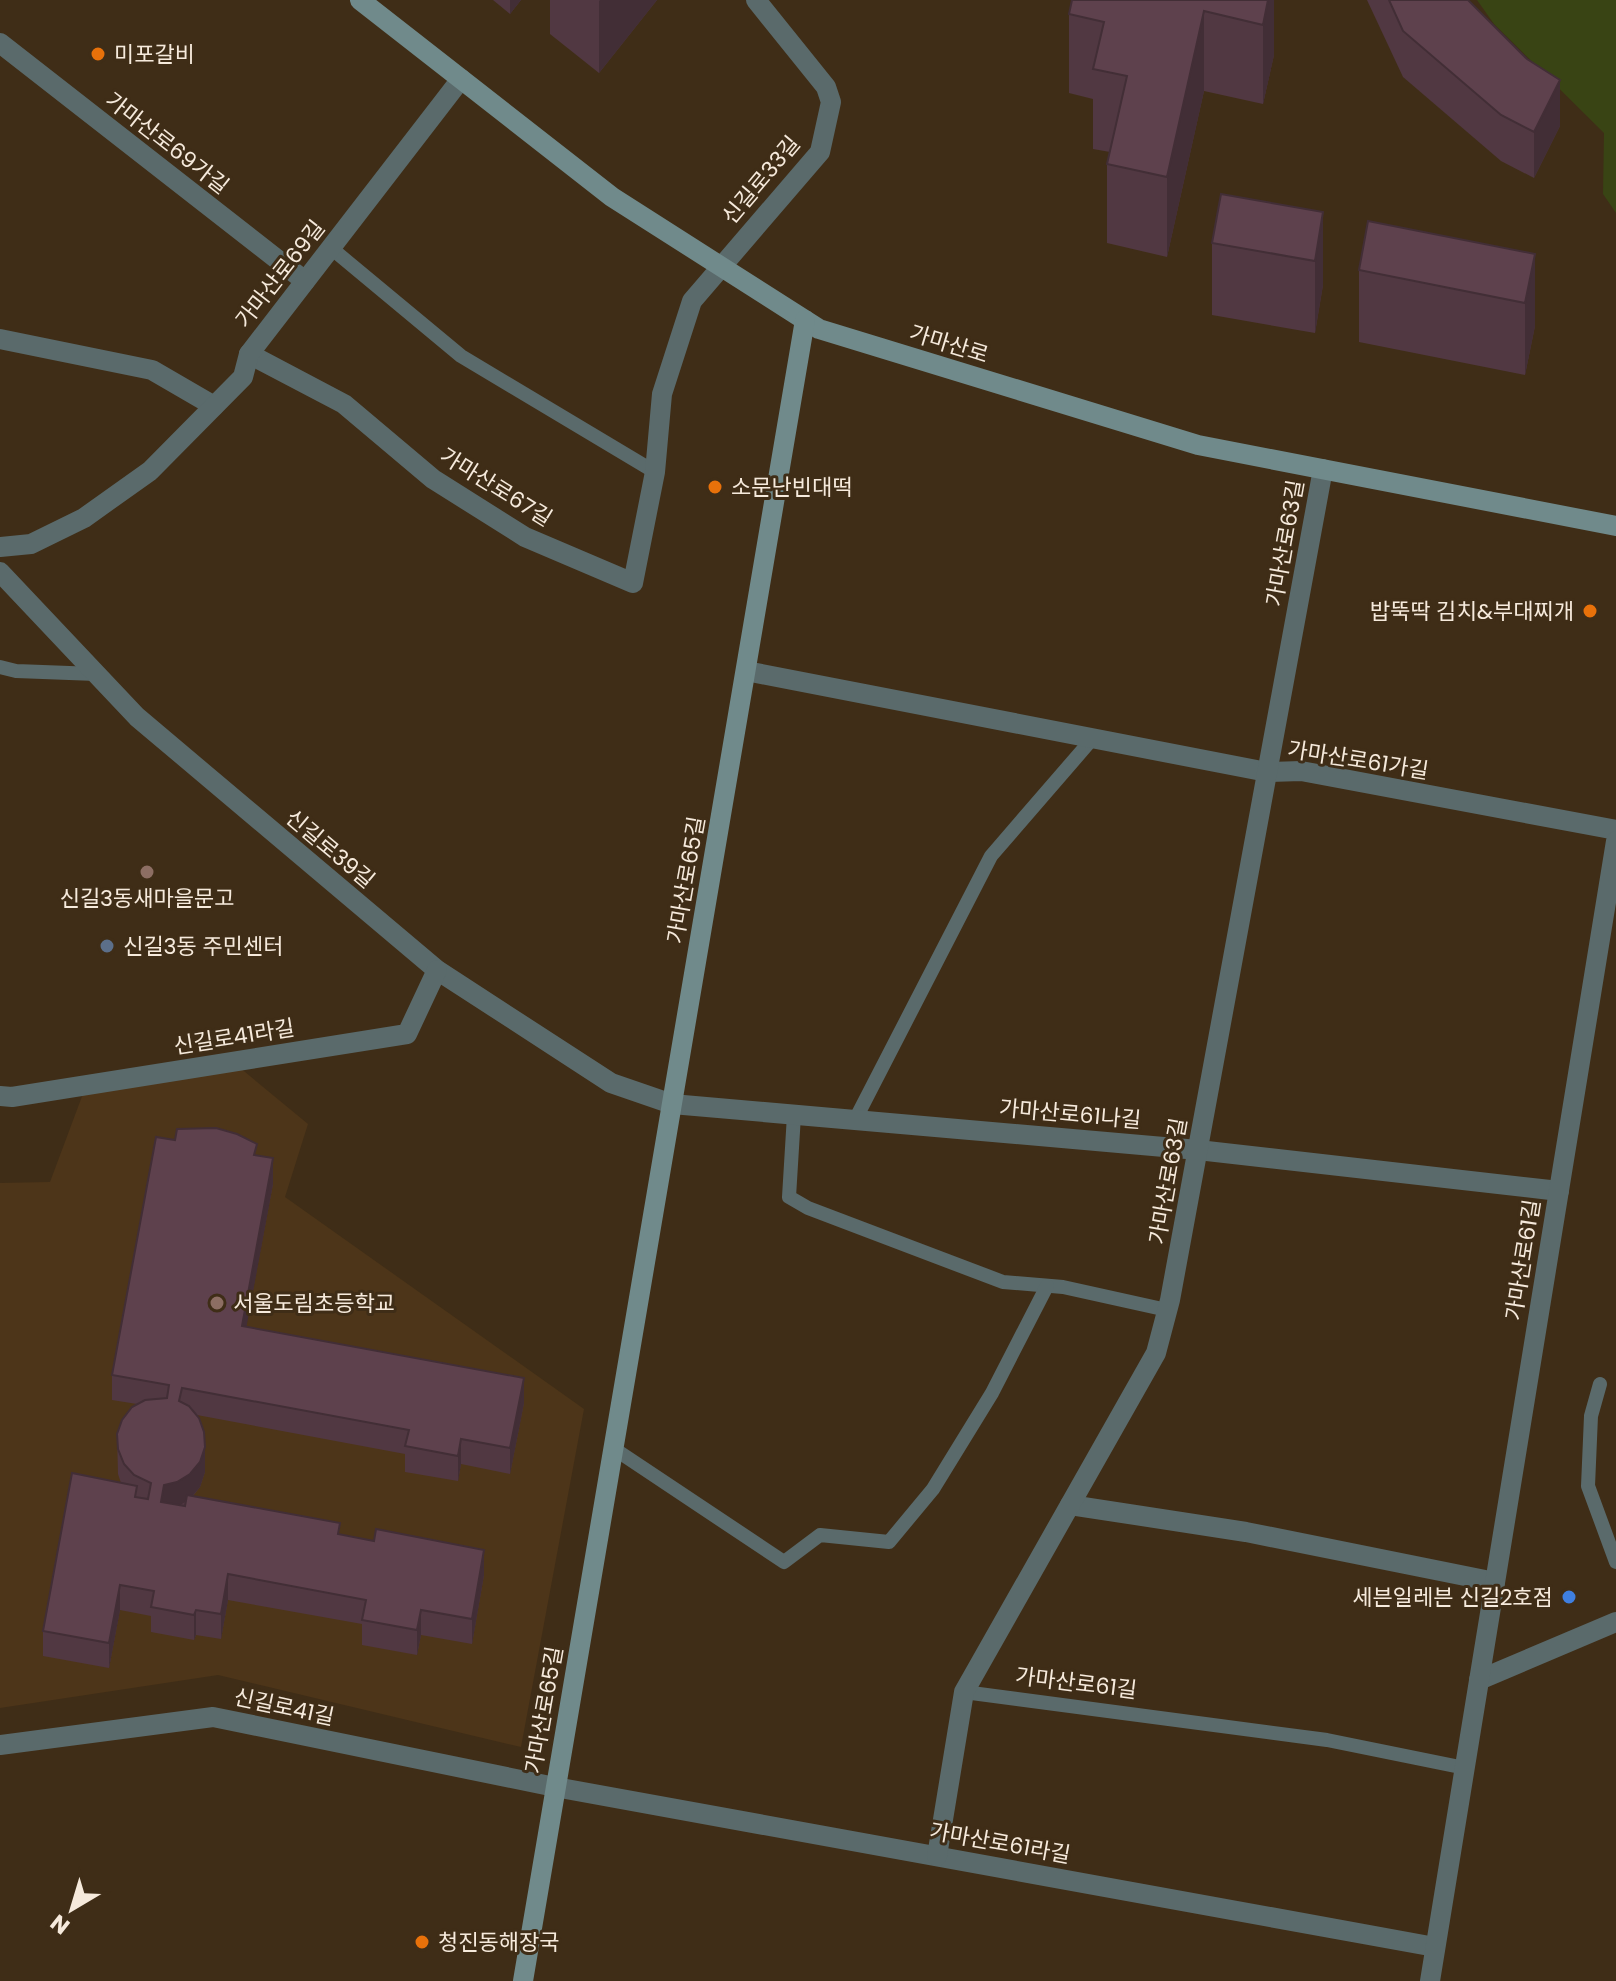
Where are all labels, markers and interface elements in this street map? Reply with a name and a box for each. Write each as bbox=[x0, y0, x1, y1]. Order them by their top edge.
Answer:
place label: 미포갈비 bbox=[114, 39, 195, 70]
marker: 미포갈비 bbox=[89, 45, 107, 63]
street label: 가마산로69가길 bbox=[99, 85, 235, 201]
street label: 신길로33길 bbox=[715, 129, 807, 231]
street label: 가마산로69길 bbox=[228, 214, 332, 334]
street label: 가마산로 bbox=[906, 317, 992, 371]
street label: 가마산로67길 bbox=[434, 440, 558, 534]
place label: 소문난빈대떡 bbox=[731, 472, 852, 503]
street label: 가마산로63길 bbox=[1259, 477, 1311, 609]
marker: 소문난빈대떡 bbox=[706, 478, 724, 496]
place label: 밥뚝딱 김치&부대찌개 bbox=[1370, 596, 1574, 627]
marker: 밥뚝딱 김치&부대찌개 bbox=[1581, 602, 1599, 620]
street label: 가마산로61가길 bbox=[1285, 734, 1431, 786]
street label: 신길로39길 bbox=[279, 802, 381, 896]
street label: 가마산로65길 bbox=[660, 814, 712, 946]
marker: 신길3동새마을문고 bbox=[138, 863, 156, 881]
place label: 신길3동새마을문고 bbox=[60, 883, 234, 914]
place label: 신길3동 주민센터 bbox=[123, 931, 284, 962]
marker: 신길3동 주민센터 bbox=[98, 937, 116, 955]
street label: 신길로41라길 bbox=[171, 1012, 297, 1062]
street label: 가마산로61나길 bbox=[998, 1092, 1142, 1136]
street label: 가마산로63길 bbox=[1142, 1115, 1194, 1247]
street label: 가마산로61길 bbox=[1498, 1197, 1548, 1323]
place label: 서울도림초등학교 bbox=[233, 1288, 395, 1319]
marker: 서울도림초등학교 bbox=[208, 1294, 226, 1312]
place label: 세븐일레븐 신길2호점 bbox=[1352, 1582, 1553, 1613]
marker: 세븐일레븐 신길2호점 bbox=[1560, 1588, 1578, 1606]
street label: 가마산로65길 bbox=[518, 1644, 570, 1776]
street label: 가마산로61길 bbox=[1013, 1660, 1139, 1706]
street label: 신길로41길 bbox=[231, 1681, 337, 1733]
street label: 가마산로61라길 bbox=[927, 1815, 1073, 1871]
north arrow bbox=[32, 1869, 112, 1949]
text: N bbox=[44, 1907, 76, 1942]
place label: 청진동해장국 bbox=[438, 1927, 559, 1958]
marker: 청진동해장국 bbox=[413, 1933, 431, 1951]

